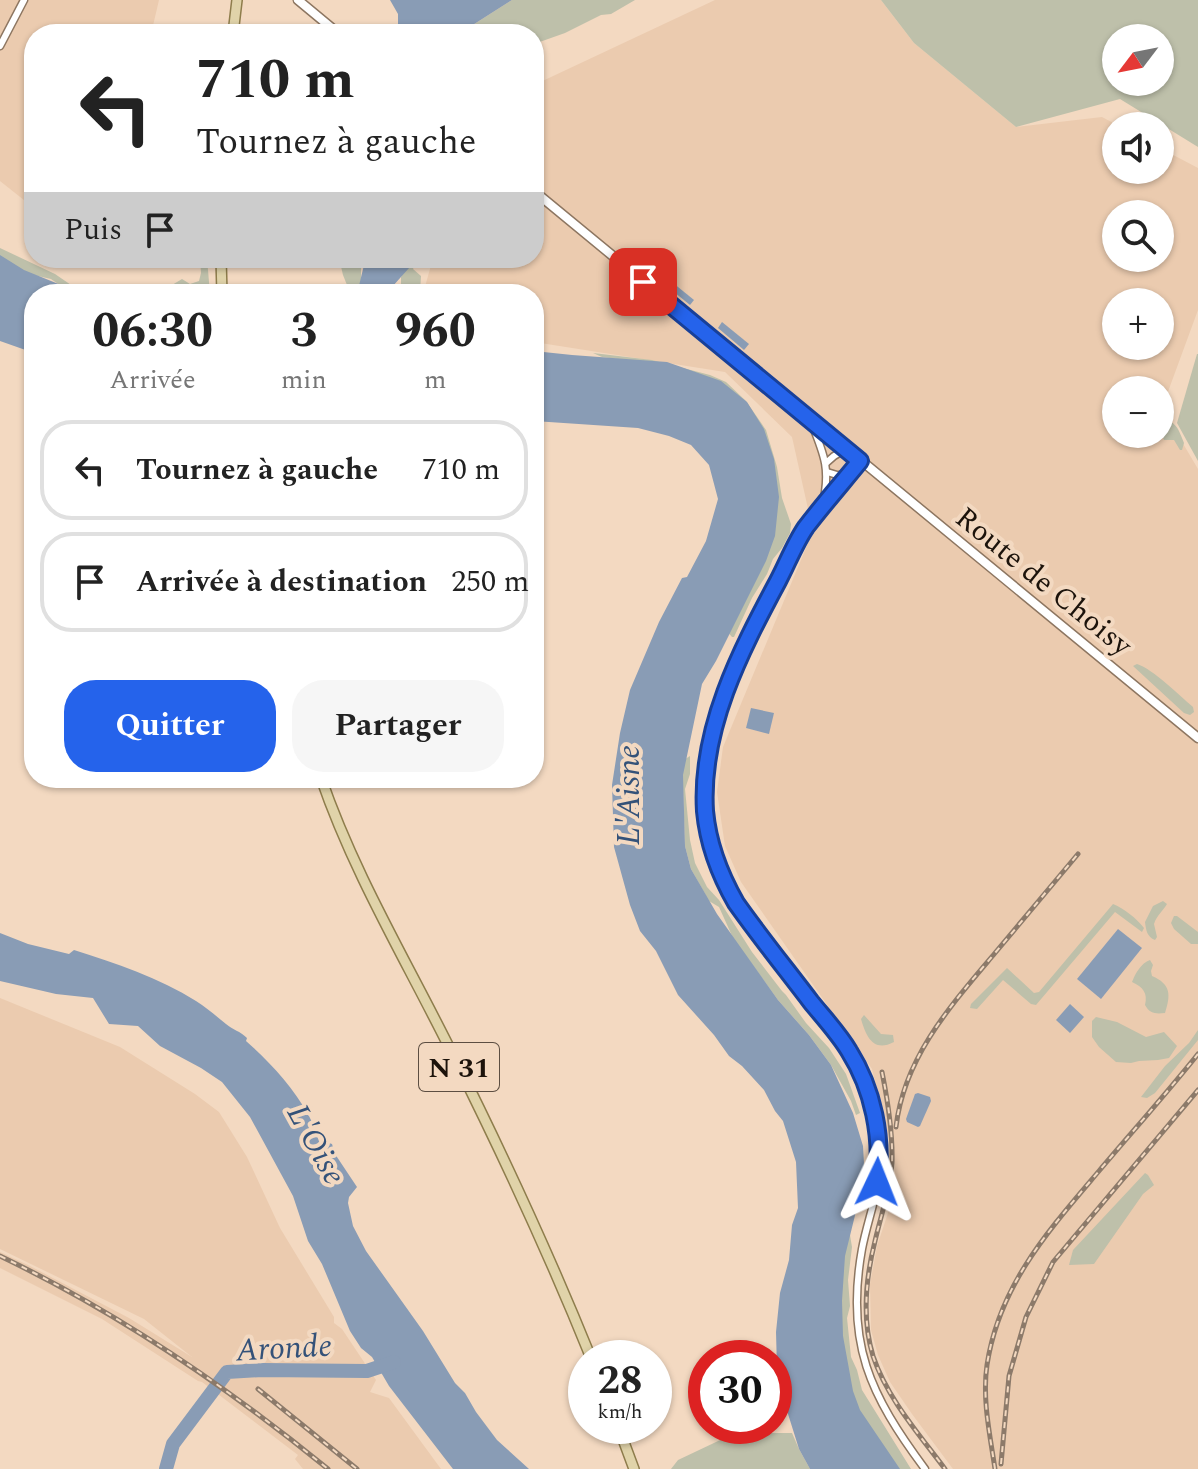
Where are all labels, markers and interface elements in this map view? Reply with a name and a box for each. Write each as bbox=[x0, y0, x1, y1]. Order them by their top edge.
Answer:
north arrow bbox=[1102, 24, 1174, 96]
map controls bbox=[1102, 24, 1174, 448]
text: 710 m bbox=[196, 38, 355, 123]
icon: left bbox=[64, 56, 168, 160]
button: sound bbox=[1102, 112, 1174, 184]
text: Tournez à gauche bbox=[196, 115, 476, 170]
button: search bbox=[1102, 200, 1174, 272]
text: Puis bbox=[64, 207, 122, 253]
icon: arrive bbox=[138, 208, 182, 252]
pin bbox=[609, 248, 677, 316]
icon: arrive bbox=[621, 260, 665, 304]
button: + bbox=[1102, 288, 1174, 360]
text: 06:30 bbox=[92, 295, 213, 368]
text: 3 bbox=[290, 295, 317, 368]
text: 960 bbox=[395, 295, 476, 368]
text: Arrivée bbox=[110, 360, 196, 400]
text: min bbox=[281, 360, 327, 400]
text: m bbox=[424, 360, 446, 400]
button: − bbox=[1102, 376, 1174, 448]
text: Tournez à gauche bbox=[136, 447, 378, 493]
text: 710 m bbox=[422, 447, 500, 493]
icon: left bbox=[68, 448, 112, 492]
street label: Route de Choisy bbox=[945, 496, 1143, 669]
text: Arrivée à destination bbox=[136, 559, 427, 605]
text: 250 m bbox=[451, 559, 529, 605]
icon: arrive bbox=[68, 560, 112, 604]
button: Quitter bbox=[64, 680, 276, 772]
button: Partager bbox=[292, 680, 504, 772]
water label: L'Aisne bbox=[605, 745, 654, 845]
road number: N 31 bbox=[419, 1043, 499, 1091]
water label: L'Oise bbox=[273, 1095, 358, 1194]
position arrow bbox=[835, 1140, 919, 1224]
water label: Aronde bbox=[234, 1322, 333, 1376]
speed limit sign: 30 bbox=[688, 1340, 792, 1444]
text: 28 bbox=[598, 1351, 642, 1412]
text: km/h bbox=[598, 1397, 643, 1427]

